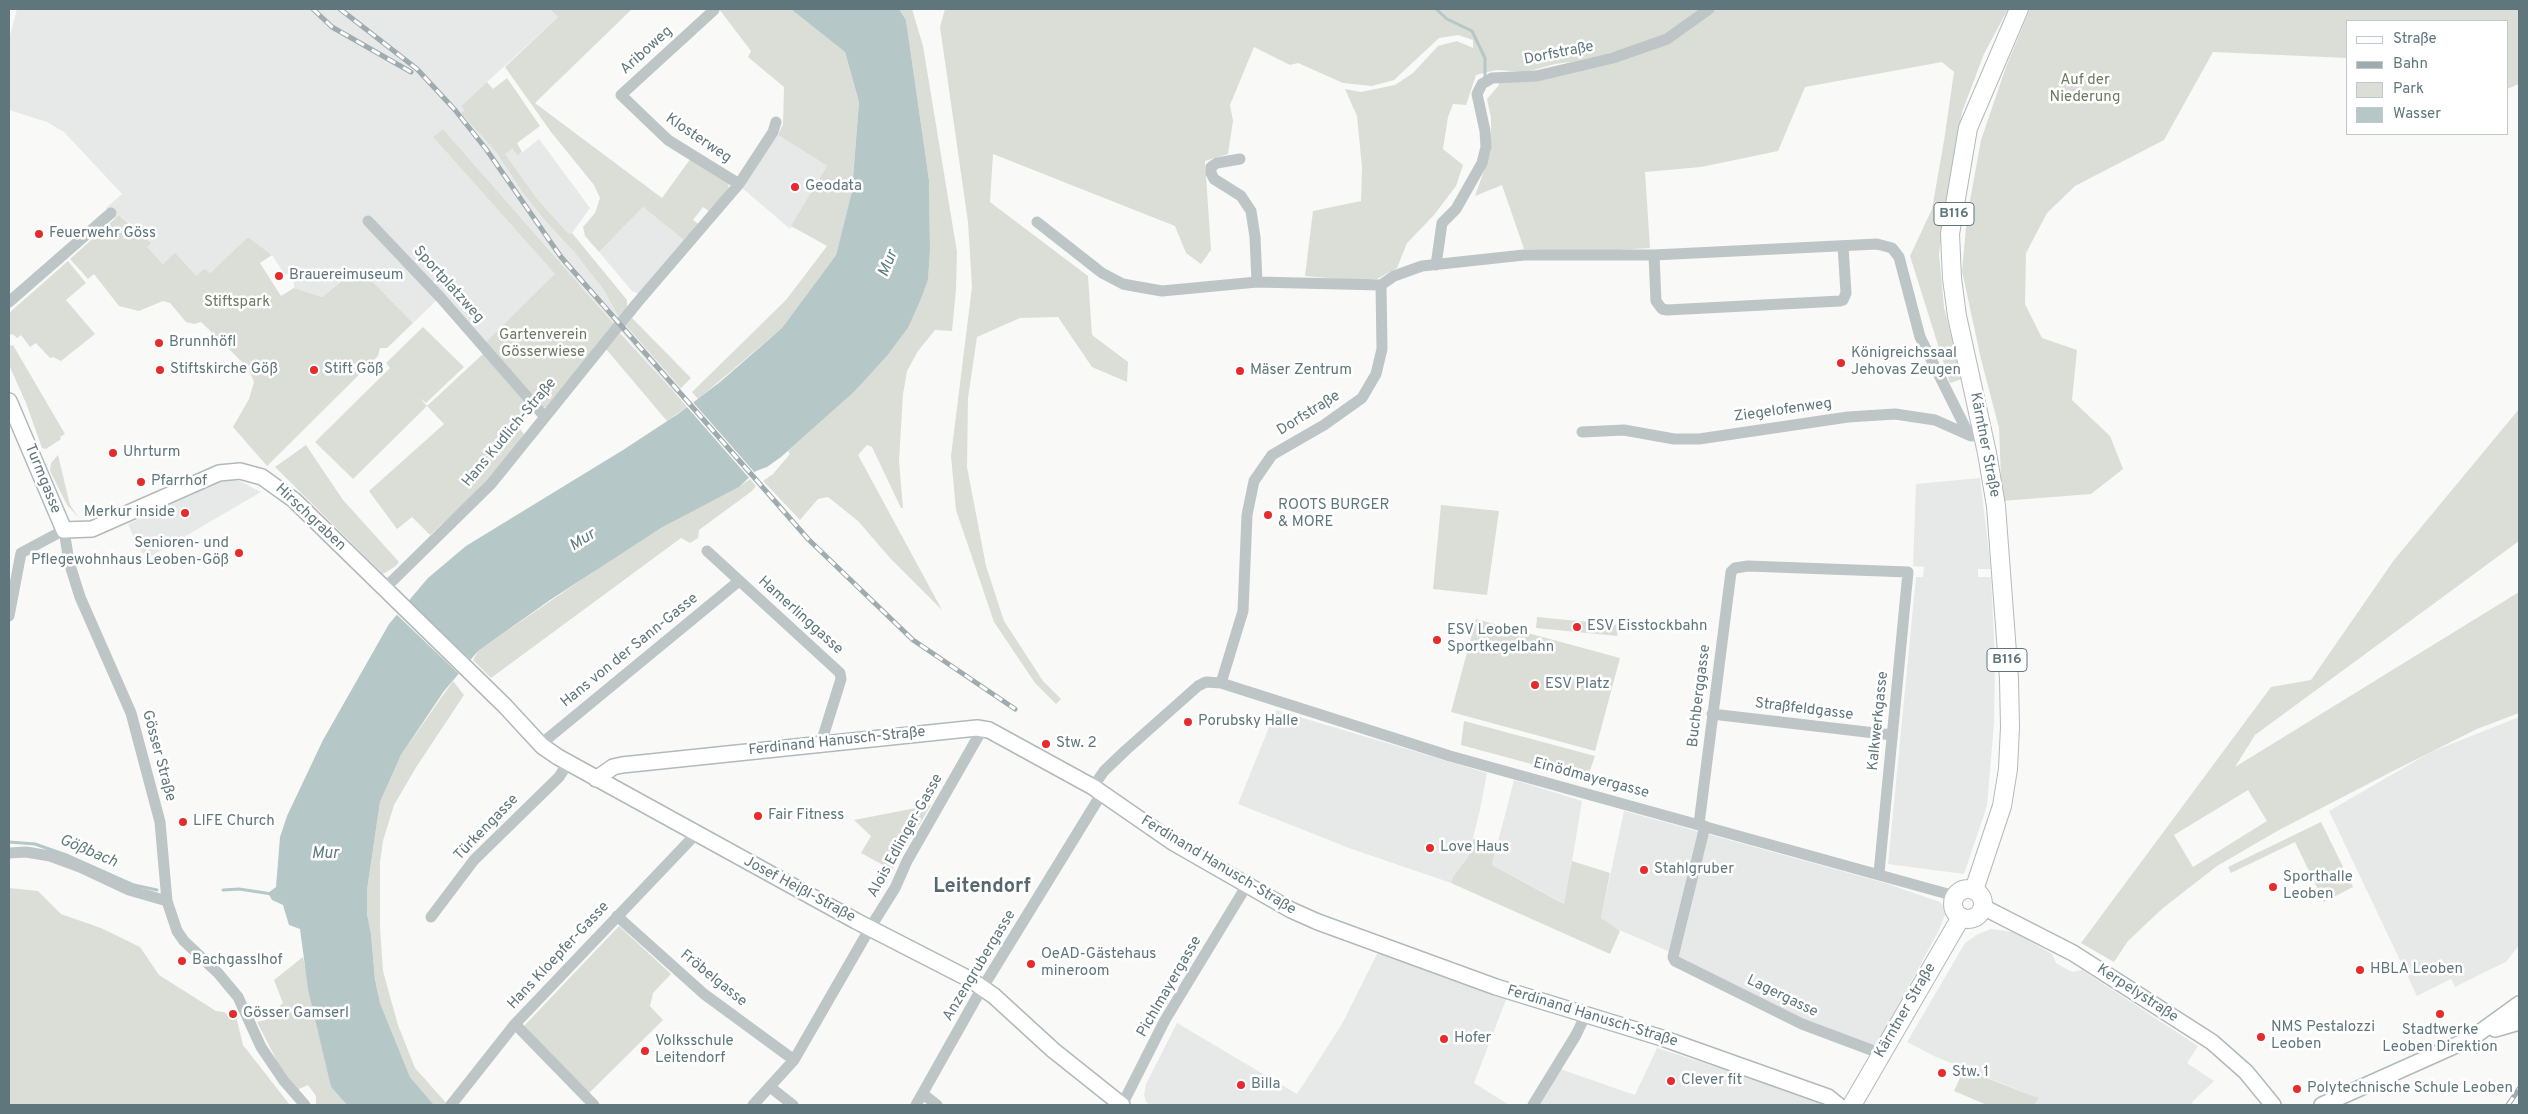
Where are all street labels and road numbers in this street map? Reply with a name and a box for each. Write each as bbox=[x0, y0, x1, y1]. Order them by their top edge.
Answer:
street label: Ariboweg bbox=[617, 23, 677, 79]
street label: Dorfstraße bbox=[1523, 38, 1595, 70]
street label: Klosterweg bbox=[662, 110, 734, 168]
road number: B116 bbox=[1934, 202, 1974, 225]
street label: Sportplatzweg bbox=[409, 243, 487, 327]
street label: Hans Kudlich-Straße bbox=[459, 375, 561, 491]
street label: Dorfstraße bbox=[1274, 388, 1344, 440]
street label: Kärntner Straße bbox=[1965, 391, 2003, 499]
street label: Ziegelofenweg bbox=[1733, 395, 1833, 427]
street label: Turmgasse bbox=[20, 441, 64, 517]
street label: Hirschgraben bbox=[271, 481, 349, 555]
street label: Hamerlinggasse bbox=[754, 573, 846, 659]
street label: Hans von der Sann-Gasse bbox=[558, 590, 702, 712]
street label: Buchberggasse bbox=[1685, 644, 1715, 748]
road number: B116 bbox=[1987, 648, 2027, 672]
street label: Kalkwerkgasse bbox=[1865, 670, 1893, 772]
street label: Straßfeldgasse bbox=[1754, 695, 1854, 725]
street label: Gösser Straße bbox=[137, 708, 179, 804]
street label: Ferdinand Hanusch-Straße bbox=[748, 724, 926, 760]
street label: Einödmayergasse bbox=[1531, 755, 1651, 803]
street label: Alois Edlinger-Gasse bbox=[865, 771, 947, 901]
street label: Türkengasse bbox=[451, 791, 523, 865]
street label: Ferdinand Hanusch-Straße bbox=[1137, 813, 1299, 919]
street label: Josef Heißl-Straße bbox=[740, 853, 858, 927]
street label: Hans Kloepfer-Gasse bbox=[504, 898, 614, 1014]
street label: Anzengrubergasse bbox=[940, 907, 1020, 1025]
street label: Pichlmayergasse bbox=[1134, 933, 1206, 1041]
street label: Fröbelgasse bbox=[676, 947, 750, 1011]
street label: Kärntner Straße bbox=[1872, 960, 1940, 1062]
street label: Kerpelystraße bbox=[2093, 961, 2181, 1027]
street label: Lagergasse bbox=[1743, 972, 1821, 1022]
street label: Ferdinand Hanusch-Straße bbox=[1504, 982, 1680, 1052]

